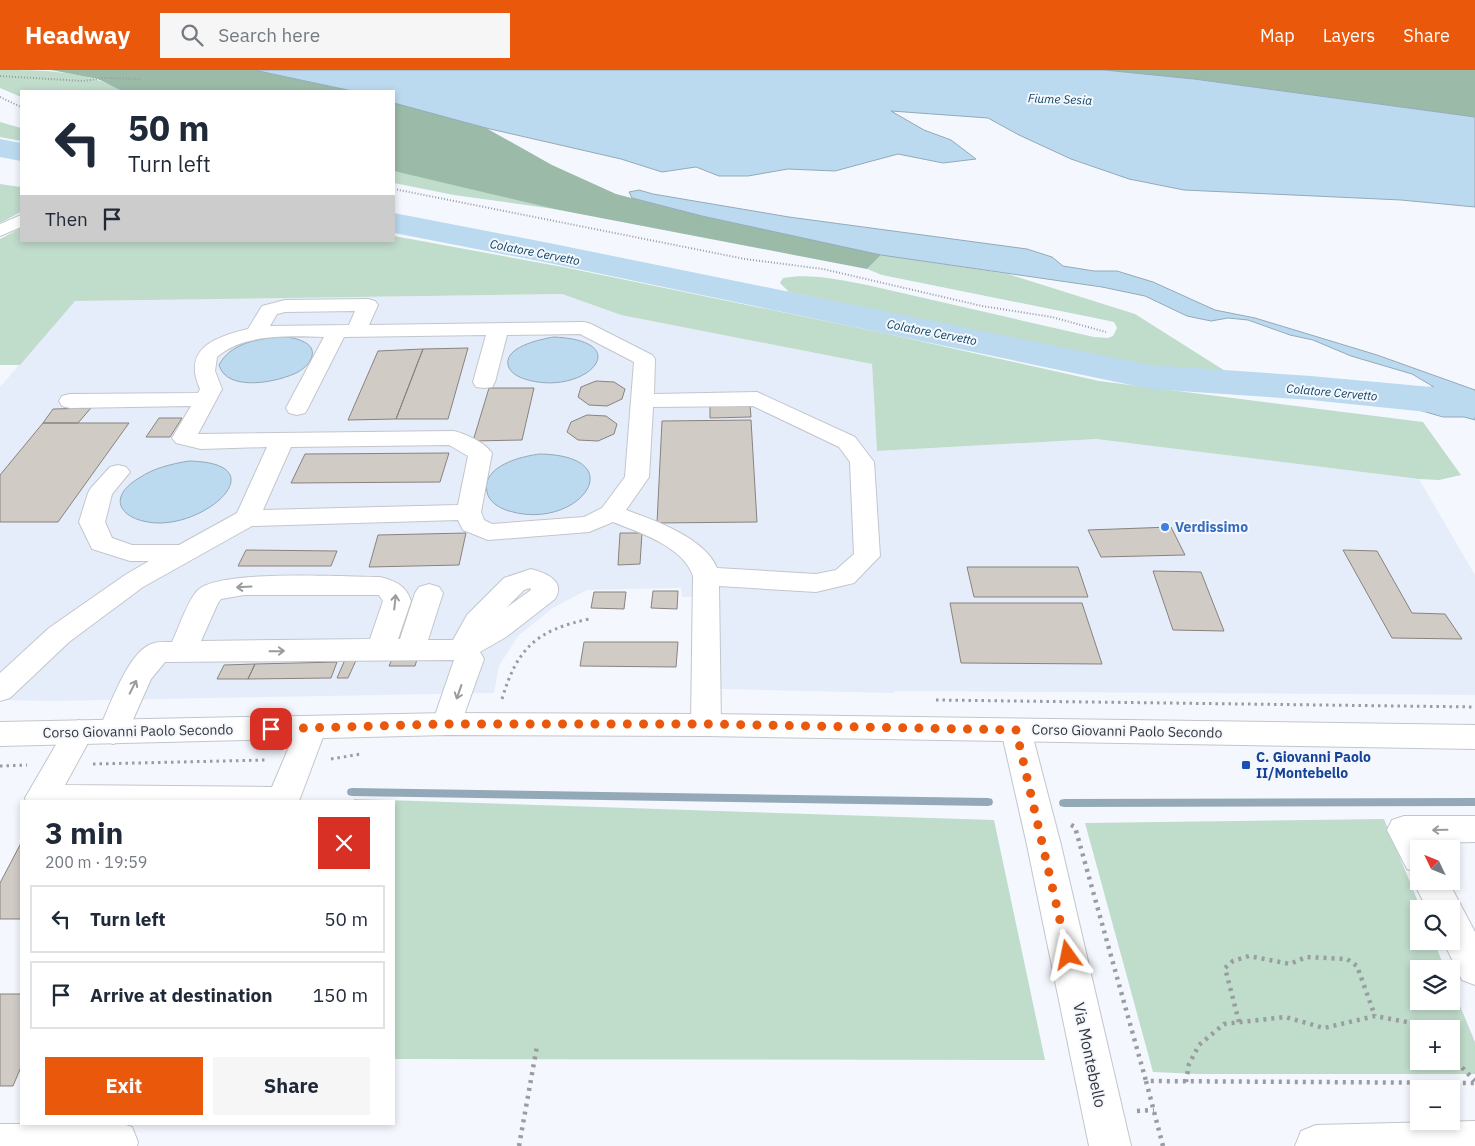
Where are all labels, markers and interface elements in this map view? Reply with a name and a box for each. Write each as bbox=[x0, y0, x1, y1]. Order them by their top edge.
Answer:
search box bbox=[160, 13, 510, 58]
text: Headway bbox=[25, 19, 130, 51]
icon: search bbox=[178, 21, 206, 49]
text: Search here bbox=[218, 23, 320, 47]
text: Map bbox=[1260, 24, 1295, 47]
text: Layers bbox=[1323, 24, 1375, 47]
text: Share bbox=[1403, 24, 1450, 47]
water label: Fiume Sesia bbox=[1028, 90, 1092, 108]
text: 50 m bbox=[128, 105, 210, 151]
icon: left bbox=[45, 110, 110, 175]
text: Turn left bbox=[128, 149, 211, 178]
icon: arrive bbox=[98, 205, 126, 233]
text: Then bbox=[45, 207, 88, 231]
water label: Colatore Cervetto bbox=[489, 236, 582, 268]
water label: Colatore Cervetto bbox=[886, 316, 979, 348]
water label: Colatore Cervetto bbox=[1286, 381, 1379, 403]
place label: Verdissimo bbox=[1175, 518, 1248, 536]
marker: Verdissimo bbox=[1159, 521, 1171, 533]
one-way arrow bbox=[237, 582, 253, 591]
one-way arrow bbox=[390, 595, 399, 611]
one-way arrow bbox=[268, 646, 284, 656]
one-way arrow bbox=[129, 680, 138, 695]
one-way arrow bbox=[454, 683, 463, 699]
pin bbox=[250, 708, 292, 750]
icon: arrive bbox=[257, 715, 285, 743]
street label: Corso Giovanni Paolo Secondo bbox=[43, 720, 234, 742]
street label: Corso Giovanni Paolo Secondo bbox=[1032, 720, 1223, 742]
place label: C. Giovanni Paolo II/Montebello bbox=[1256, 748, 1371, 782]
marker: C. Giovanni Paolo II/Montebello bbox=[1240, 759, 1252, 771]
text: 3 min bbox=[45, 813, 123, 852]
button: close bbox=[318, 817, 370, 869]
one-way arrow bbox=[1432, 825, 1448, 834]
north arrow bbox=[1410, 840, 1460, 890]
map controls bbox=[1410, 840, 1460, 1130]
text: 200 m · 19:59 bbox=[45, 852, 147, 872]
button: search bbox=[1410, 900, 1460, 950]
icon: left bbox=[47, 905, 75, 933]
text: Turn left bbox=[90, 907, 166, 931]
text: 50 m bbox=[324, 907, 368, 931]
position arrow bbox=[1041, 928, 1093, 980]
button: layers bbox=[1410, 960, 1460, 1010]
icon: arrive bbox=[47, 981, 75, 1009]
text: Arrive at destination bbox=[90, 983, 273, 1007]
text: 150 m bbox=[313, 983, 368, 1007]
street label: Via Montebello bbox=[1069, 1001, 1111, 1109]
button: + bbox=[1410, 1020, 1460, 1070]
button: Exit bbox=[45, 1057, 203, 1115]
button: Share bbox=[213, 1057, 370, 1115]
button: − bbox=[1410, 1080, 1460, 1130]

